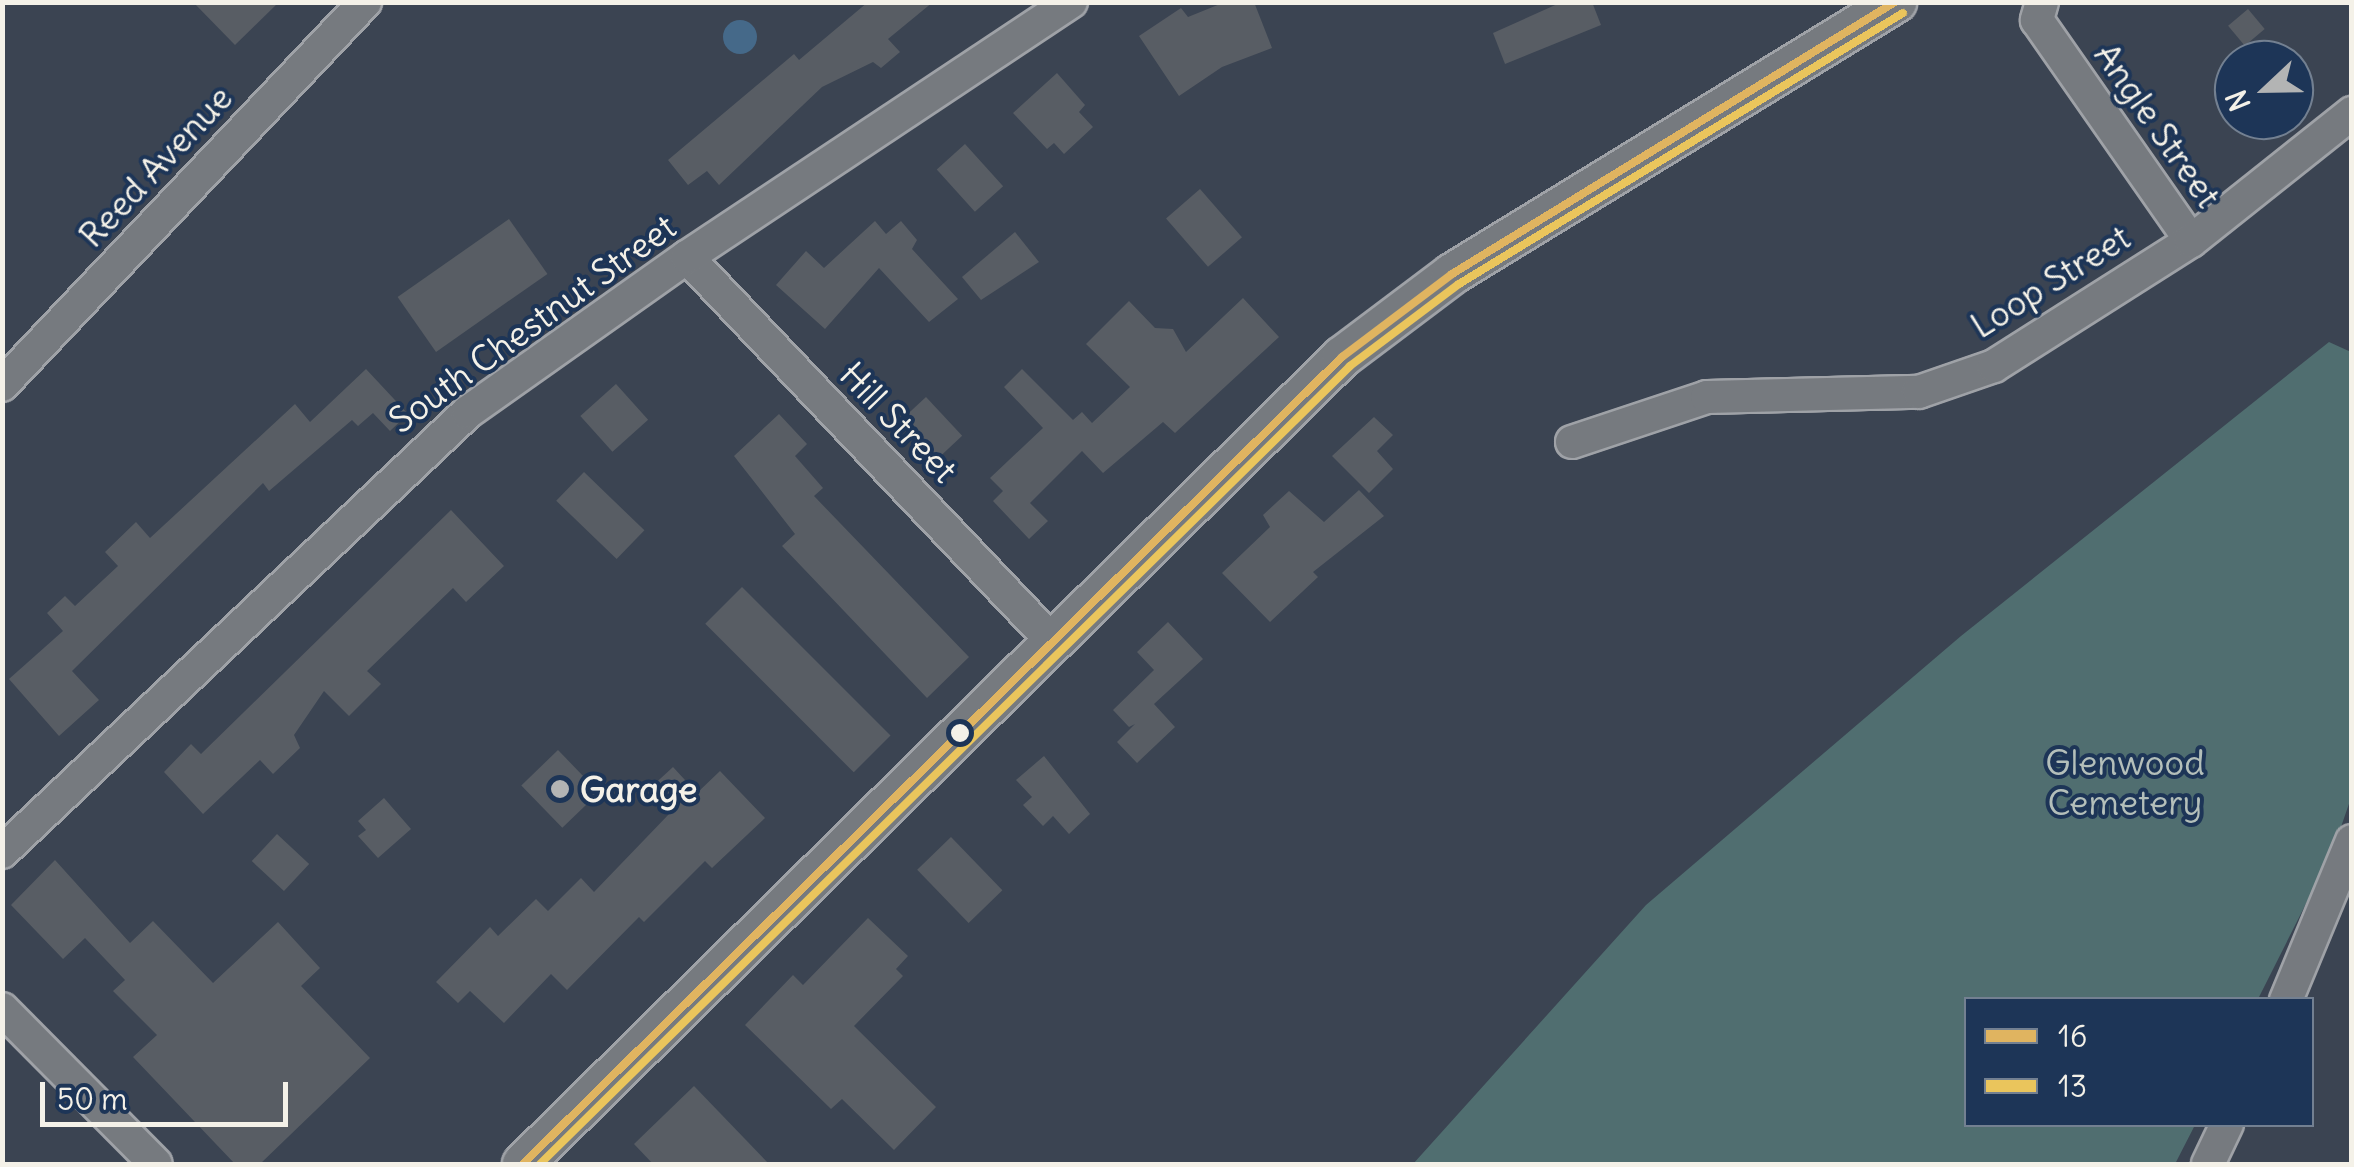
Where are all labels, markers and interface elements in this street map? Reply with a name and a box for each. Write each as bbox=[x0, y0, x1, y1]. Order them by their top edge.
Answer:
street label: Angle Street bbox=[2086, 35, 2230, 215]
north arrow bbox=[2214, 40, 2314, 140]
street label: Reed Avenue bbox=[70, 77, 240, 255]
text: N bbox=[2218, 85, 2258, 116]
street label: South Chestnut Street bbox=[381, 205, 683, 441]
street label: Loop Street bbox=[1963, 216, 2137, 346]
street label: Hill Street bbox=[832, 353, 966, 491]
unlabelled marker bbox=[950, 723, 970, 743]
park label: Glenwood Cemetery bbox=[2045, 741, 2205, 823]
place label: Garage bbox=[580, 768, 697, 810]
marker: Garage bbox=[549, 778, 571, 800]
legend bbox=[1964, 997, 2314, 1127]
text: 16 bbox=[2058, 1017, 2087, 1055]
scale bar bbox=[45, 1062, 292, 1124]
text: 13 bbox=[2058, 1067, 2087, 1105]
text: 50 m bbox=[57, 1080, 127, 1118]

